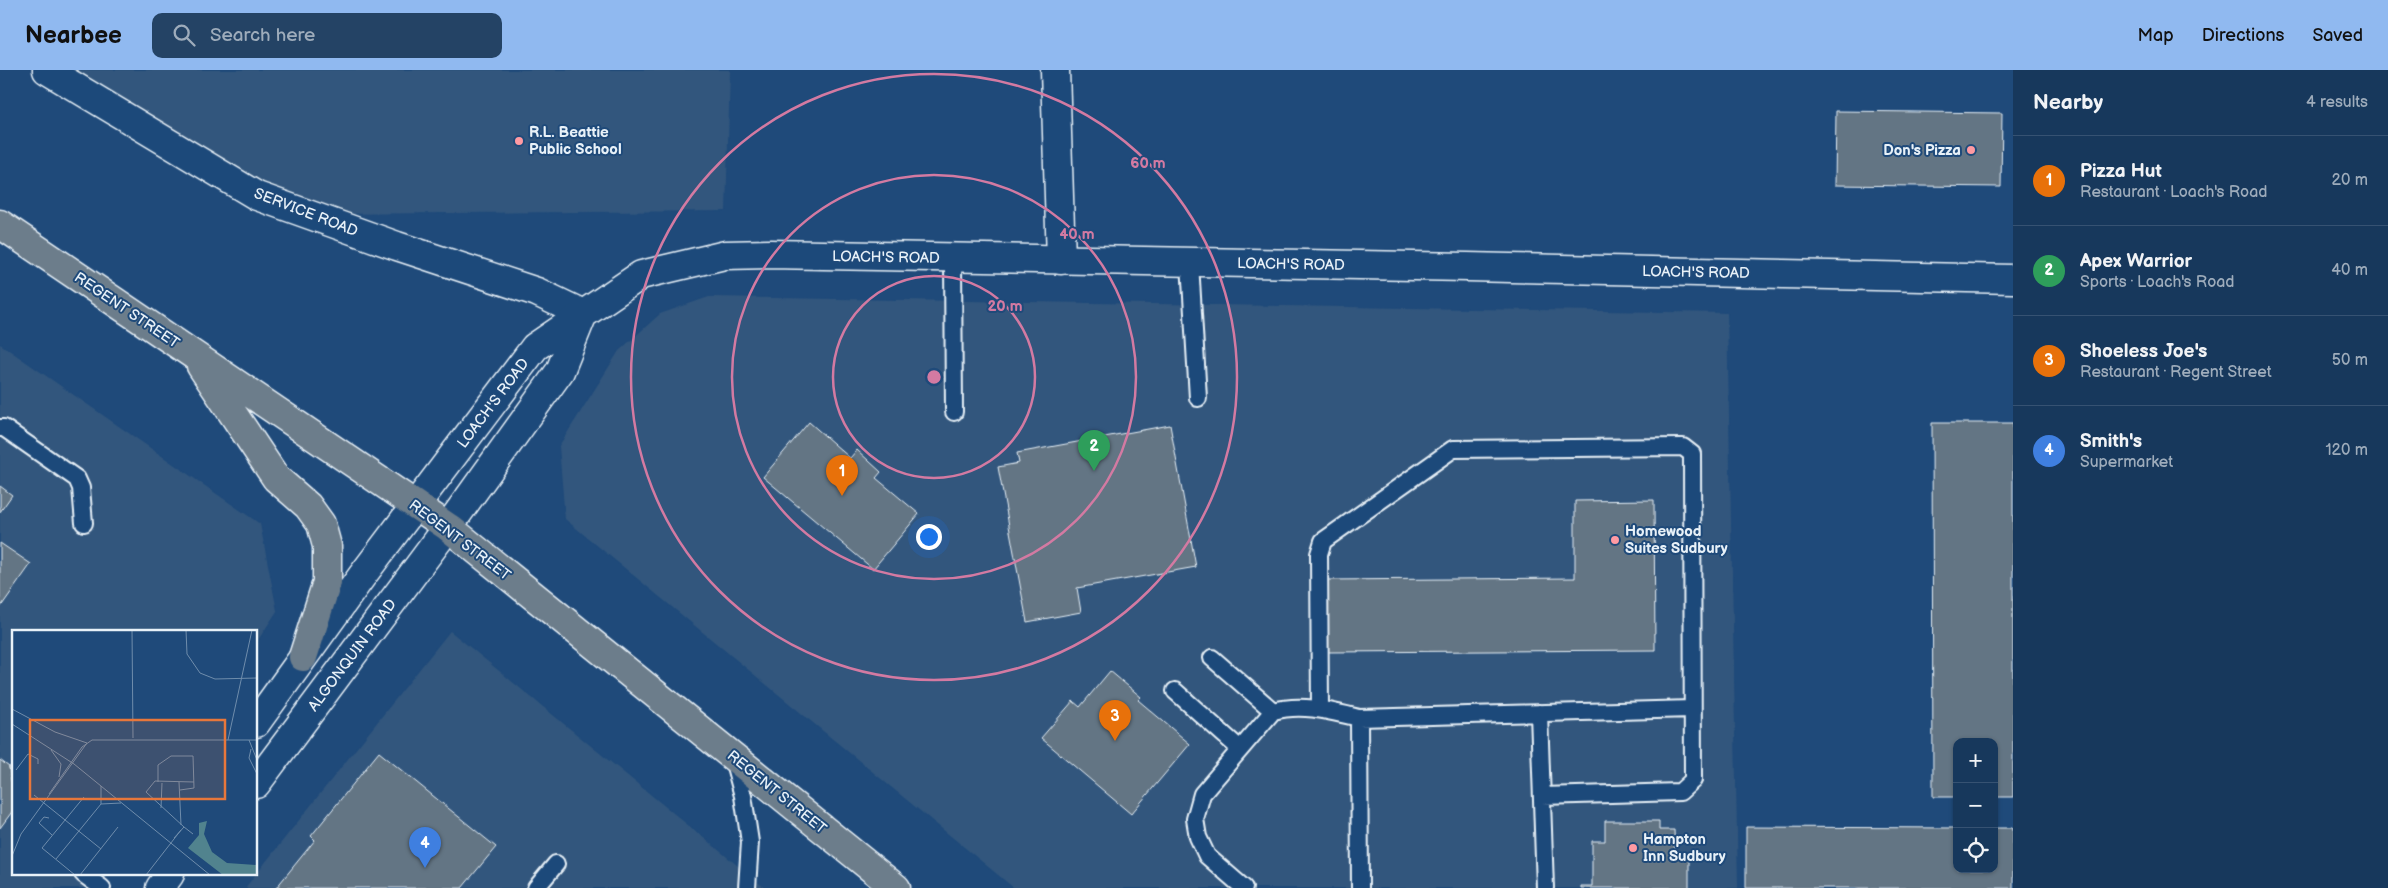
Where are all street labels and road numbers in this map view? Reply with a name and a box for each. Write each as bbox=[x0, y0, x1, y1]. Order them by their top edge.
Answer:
street label: SERVICE ROAD bbox=[251, 184, 361, 241]
street label: LOACH'S ROAD bbox=[832, 247, 940, 268]
street label: LOACH'S ROAD bbox=[1237, 254, 1345, 275]
street label: LOACH'S ROAD bbox=[1642, 262, 1750, 283]
street label: REGENT STREET bbox=[70, 268, 183, 353]
street label: LOACH'S ROAD bbox=[453, 354, 533, 452]
street label: REGENT STREET bbox=[405, 496, 514, 585]
street label: ALGONQUIN ROAD bbox=[304, 595, 401, 715]
street label: REGENT STREET bbox=[723, 746, 830, 838]

